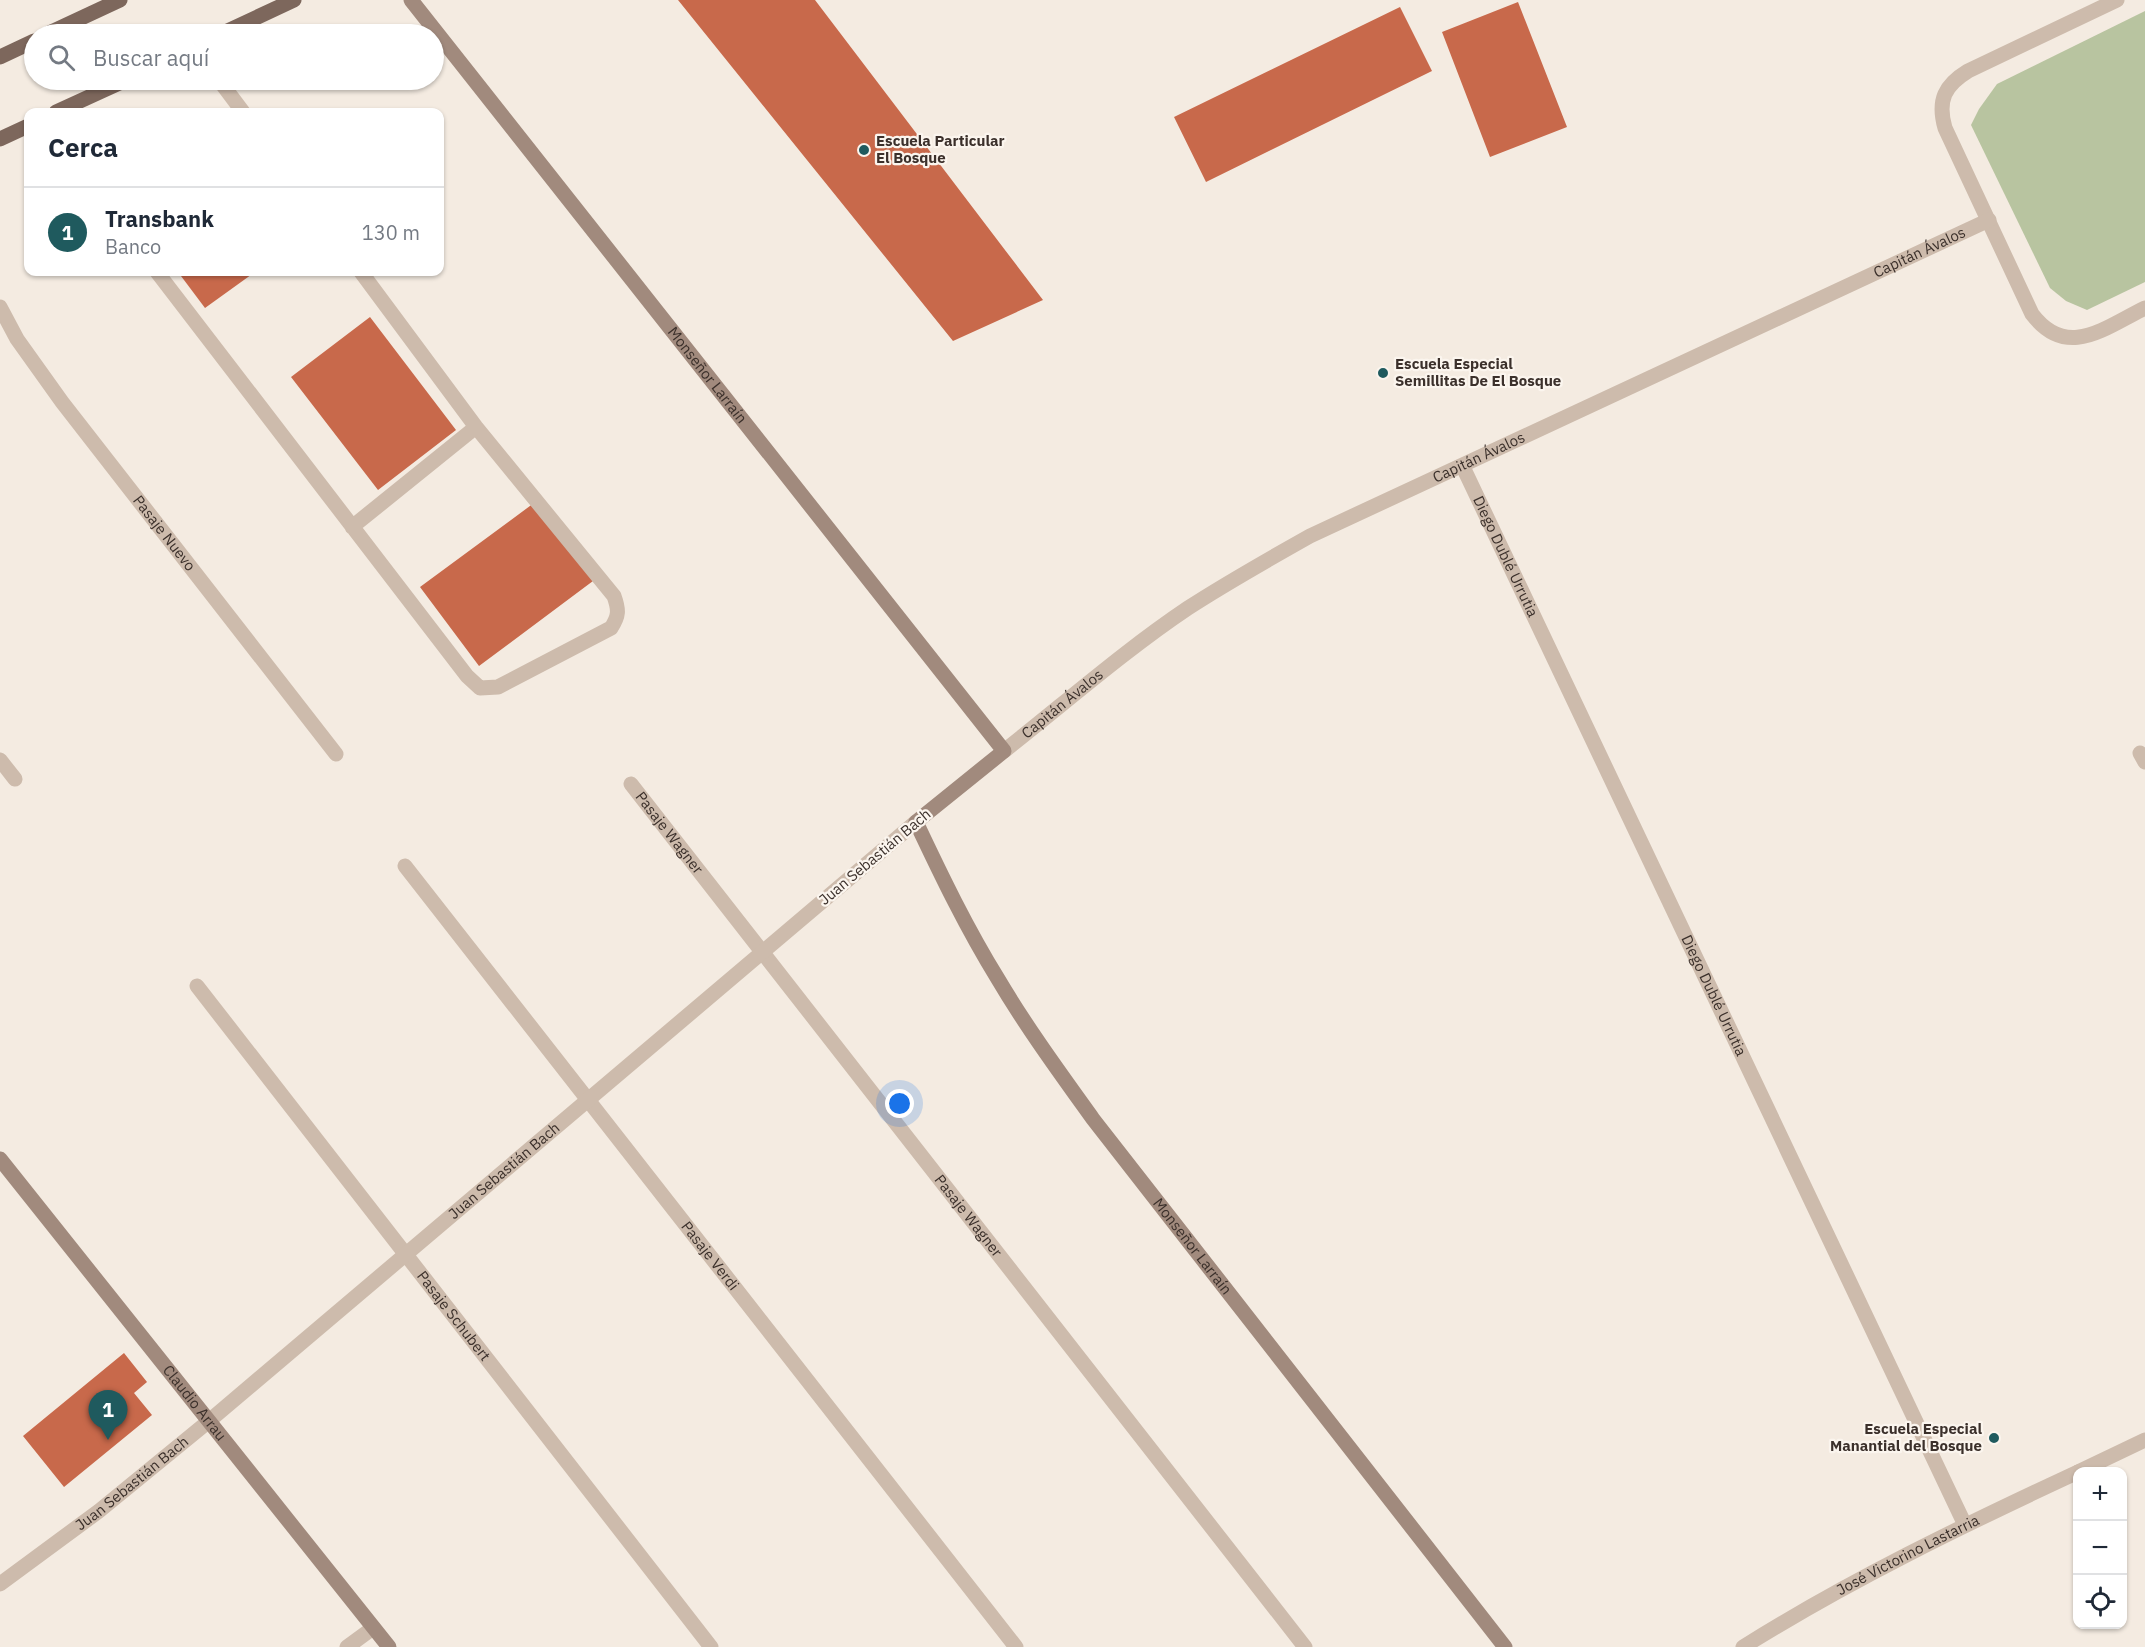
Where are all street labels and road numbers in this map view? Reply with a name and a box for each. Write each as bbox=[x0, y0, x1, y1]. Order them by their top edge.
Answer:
street label: Capitán Ávalos bbox=[1870, 222, 1968, 282]
street label: Monseñor Larraín bbox=[664, 323, 751, 427]
street label: Capitán Ávalos bbox=[1429, 427, 1528, 487]
street label: Pasaje Nuevo bbox=[129, 491, 200, 575]
street label: Diego Dublé Urrutia bbox=[1469, 493, 1543, 620]
street label: Capitán Ávalos bbox=[1017, 665, 1107, 742]
street label: Pasaje Wagner bbox=[632, 788, 708, 878]
street label: Juan Sebastián Bach bbox=[815, 804, 934, 909]
street label: Diego Dublé Urrutia bbox=[1677, 932, 1751, 1059]
street label: Juan Sebastián Bach bbox=[444, 1118, 563, 1223]
street label: Pasaje Wagner bbox=[931, 1171, 1007, 1261]
street label: Monseñor Larraín bbox=[1149, 1194, 1236, 1298]
street label: Pasaje Verdi bbox=[677, 1217, 743, 1294]
street label: Pasaje Schubert bbox=[413, 1267, 495, 1365]
street label: Claudio Arrau bbox=[159, 1361, 231, 1444]
street label: Juan Sebastián Bach bbox=[71, 1432, 192, 1534]
street label: José Victorino Lastarria bbox=[1833, 1510, 1982, 1599]

